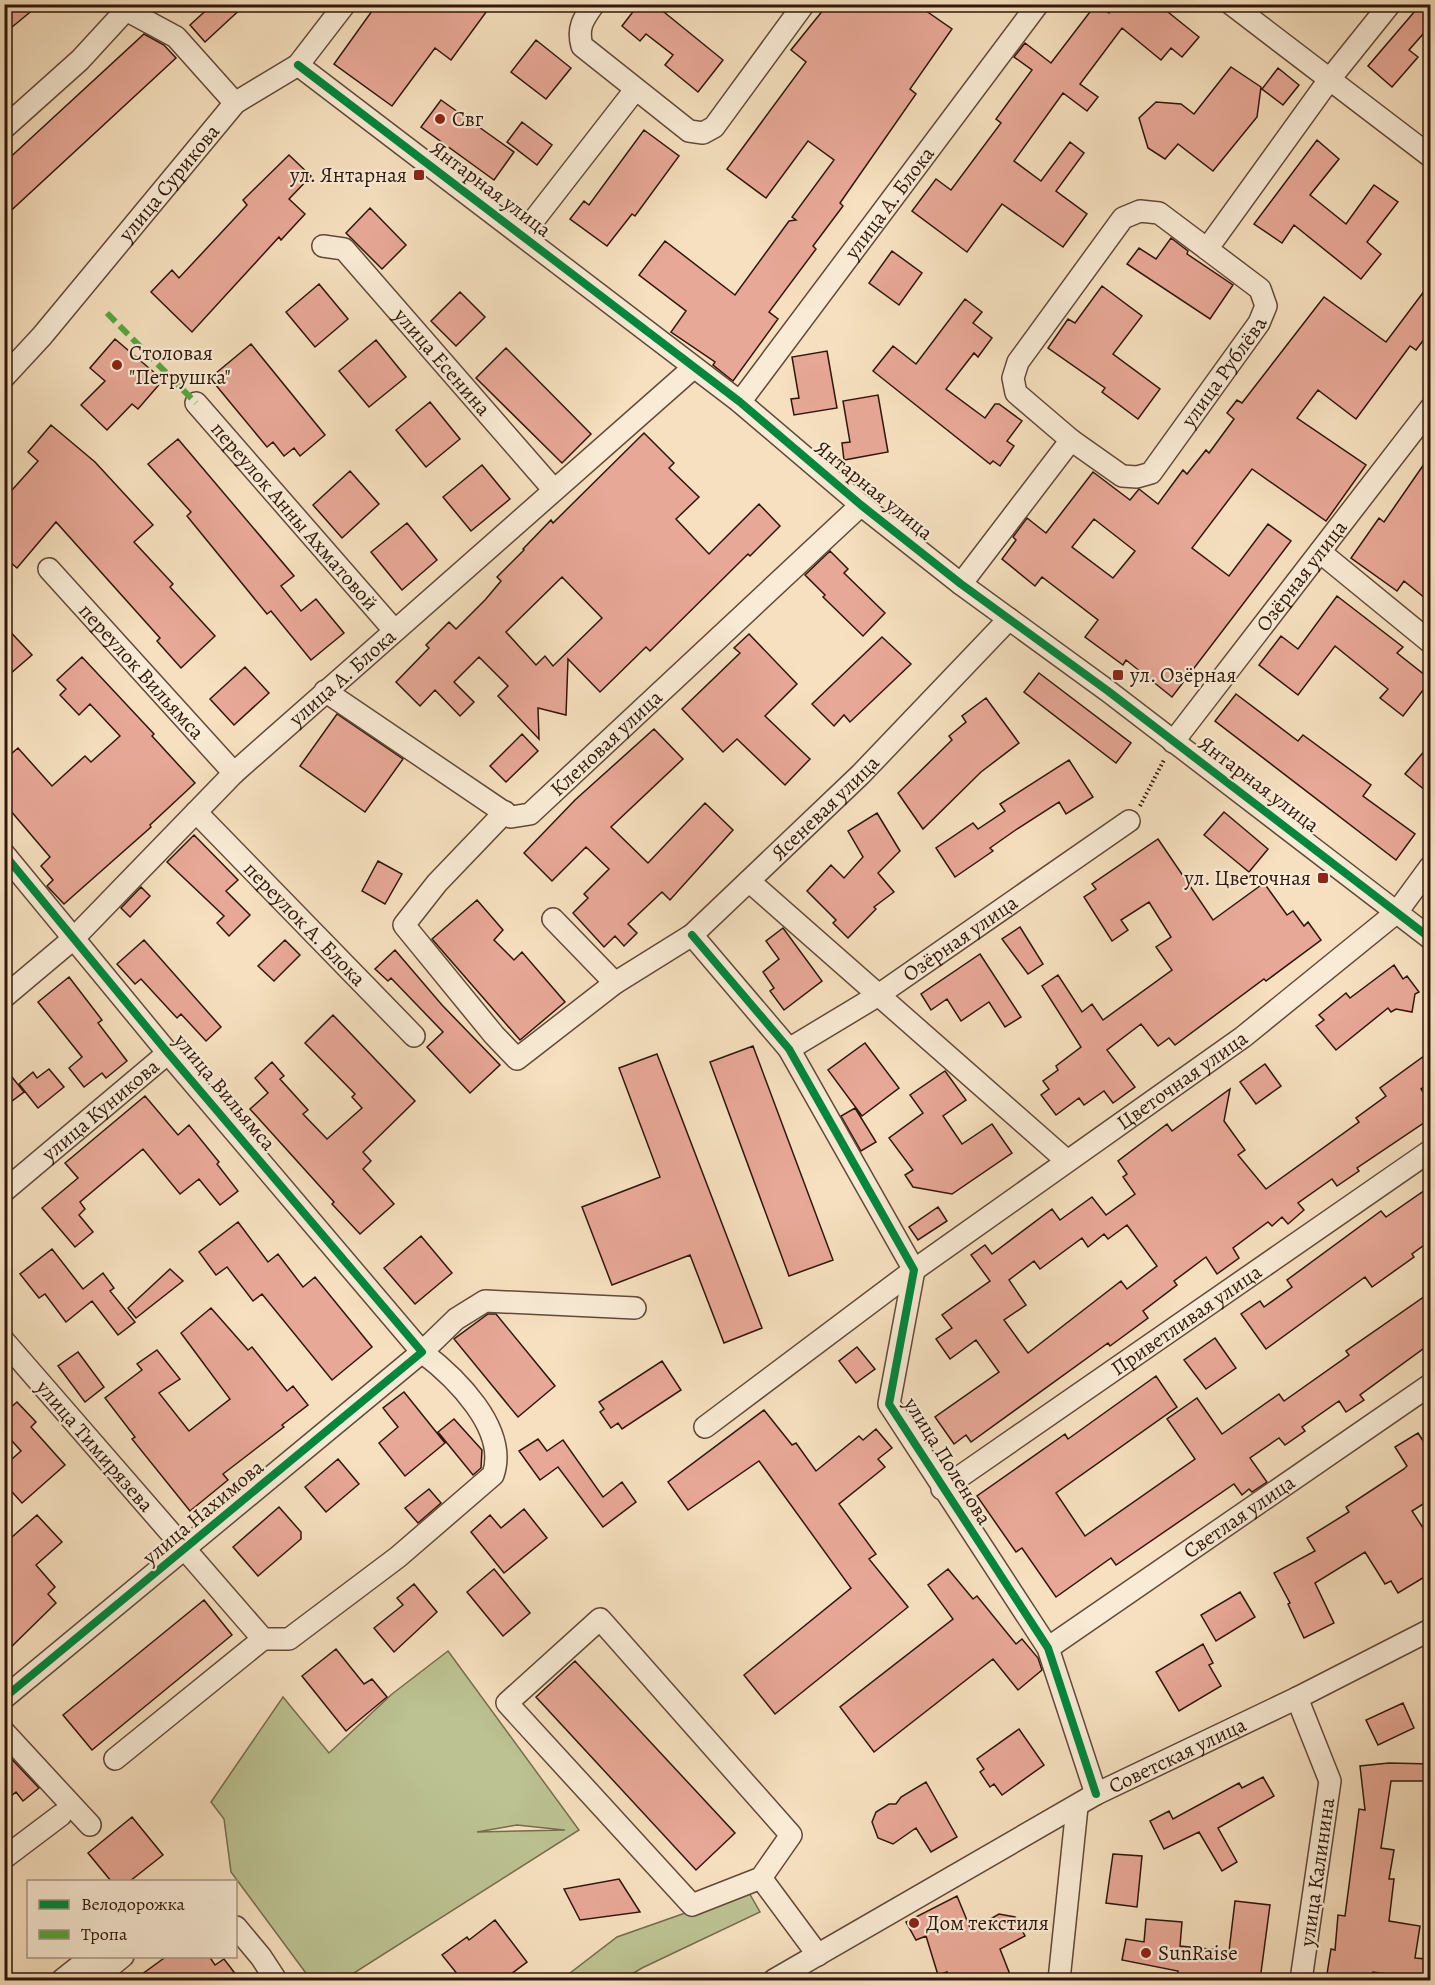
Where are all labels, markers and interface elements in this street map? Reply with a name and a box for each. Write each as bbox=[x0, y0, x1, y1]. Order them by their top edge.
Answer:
place label: Свг bbox=[452, 105, 484, 133]
marker: Свг bbox=[433, 112, 447, 126]
street label: улица Сурикова bbox=[112, 118, 226, 248]
street label: Янтарная улица bbox=[425, 134, 557, 244]
street label: улица А. Блока bbox=[837, 140, 941, 266]
place label: ул. Янтарная bbox=[289, 161, 407, 189]
marker: ул. Янтарная bbox=[412, 168, 426, 182]
street label: улица Есенина bbox=[387, 301, 497, 422]
street label: улица Рублёва bbox=[1174, 313, 1274, 433]
place label: Столовая "Петрушка" bbox=[129, 339, 231, 391]
marker: Столовая "Петрушка" bbox=[110, 358, 124, 372]
street label: переулок Анны Ахматовой bbox=[205, 416, 385, 616]
street label: Янтарная улица bbox=[809, 434, 939, 547]
street label: Озёрная улица bbox=[1249, 514, 1354, 637]
street label: переулок Вильямса bbox=[73, 597, 211, 746]
street label: улица А. Блока bbox=[282, 622, 402, 733]
place label: ул. Озёрная bbox=[1129, 661, 1236, 689]
marker: ул. Озёрная bbox=[1111, 668, 1125, 682]
street label: Кленовая улица bbox=[544, 683, 668, 802]
street label: Янтарная улица bbox=[1193, 729, 1325, 839]
street label: Ясеневая улица bbox=[765, 749, 886, 866]
street label: переулок А. Блока bbox=[238, 855, 372, 993]
place label: ул. Цветочная bbox=[1183, 864, 1311, 892]
marker: ул. Цветочная bbox=[1316, 871, 1330, 885]
street label: Озёрная улица bbox=[897, 888, 1023, 988]
street label: Цветочная улица bbox=[1111, 1024, 1254, 1136]
street label: улица Вильямса bbox=[167, 1027, 282, 1157]
street label: улица Куникова bbox=[35, 1052, 165, 1168]
street label: Приветливая улица bbox=[1105, 1258, 1267, 1382]
street label: улица Тимирязева bbox=[29, 1373, 160, 1518]
street label: улица Поленова bbox=[897, 1391, 999, 1530]
street label: улица Нахимова bbox=[136, 1453, 270, 1572]
street label: Светлая улица bbox=[1178, 1468, 1301, 1565]
street label: Советская улица bbox=[1104, 1710, 1251, 1800]
street label: улица Калинина bbox=[1293, 1796, 1341, 1949]
legend bbox=[27, 1880, 237, 1958]
text: Велодорожка bbox=[81, 1892, 186, 1916]
place label: Дом текстиля bbox=[926, 1909, 1049, 1937]
marker: Дом текстиля bbox=[907, 1916, 921, 1930]
text: Тропа bbox=[81, 1922, 128, 1946]
place label: SunRaise bbox=[1158, 1939, 1238, 1967]
marker: SunRaise bbox=[1139, 1946, 1153, 1960]

